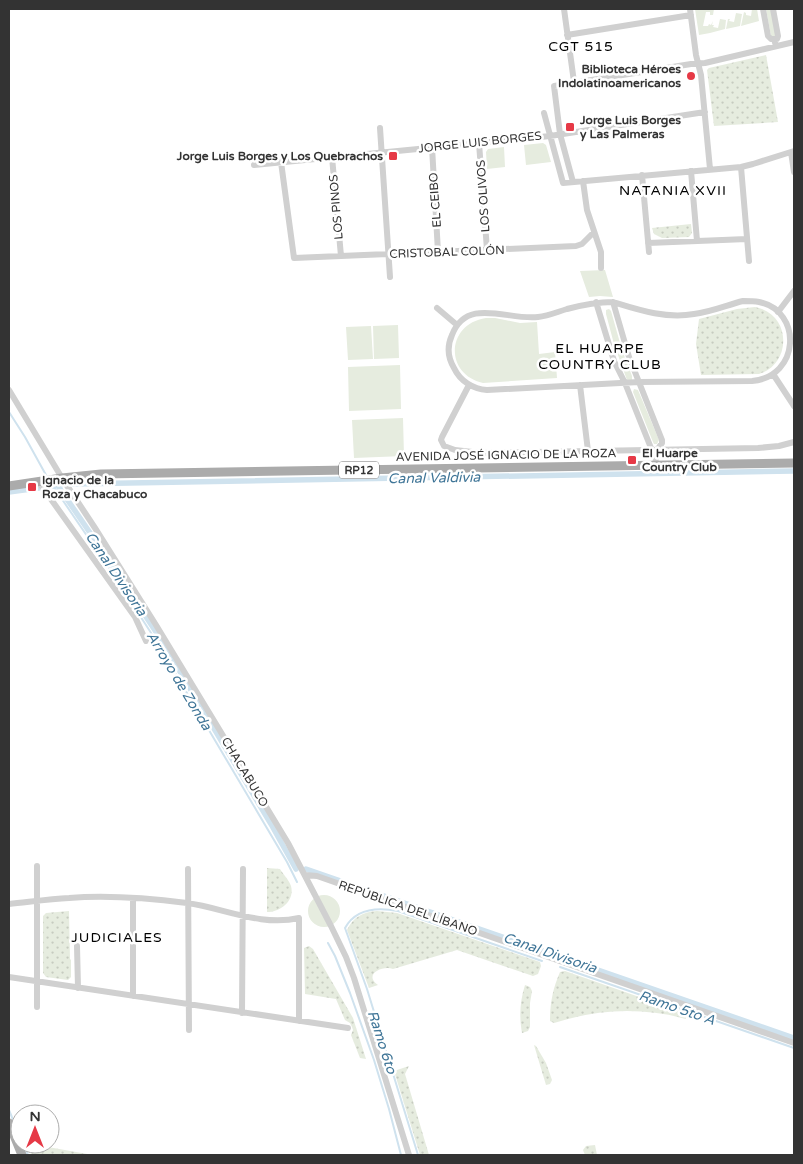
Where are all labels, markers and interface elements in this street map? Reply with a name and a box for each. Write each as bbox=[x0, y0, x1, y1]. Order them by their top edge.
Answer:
district label: CGT 515 bbox=[548, 38, 614, 55]
place label: Biblioteca Héroes Indolatinoamericanos bbox=[558, 62, 681, 90]
marker: Biblioteca Héroes Indolatinoamericanos bbox=[685, 70, 697, 82]
place label: Jorge Luis Borges y Las Palmeras bbox=[579, 113, 681, 142]
marker: Jorge Luis Borges y Las Palmeras bbox=[564, 121, 576, 133]
street label: JORGE LUIS BORGES bbox=[418, 129, 542, 155]
place label: Jorge Luis Borges y Los Quebrachos bbox=[176, 149, 383, 164]
marker: Jorge Luis Borges y Los Quebrachos bbox=[387, 150, 399, 162]
street label: LOS OLIVOS bbox=[473, 159, 493, 233]
street label: EL CEIBO bbox=[426, 172, 444, 228]
street label: LOS PINOS bbox=[326, 174, 346, 240]
district label: NATANIA XVII bbox=[619, 182, 727, 199]
street label: CRISTOBAL COLÓN bbox=[389, 243, 505, 261]
district label: EL HUARPE COUNTRY CLUB bbox=[538, 340, 662, 373]
street label: AVENIDA JOSÉ IGNACIO DE LA ROZA bbox=[395, 446, 617, 464]
place label: El Huarpe Country Club bbox=[642, 446, 717, 475]
marker: El Huarpe Country Club bbox=[626, 454, 638, 466]
road number: RP12 bbox=[339, 462, 379, 478]
water label: Canal Valdivia bbox=[388, 469, 482, 487]
place label: Ignacio de la Roza y Chacabuco bbox=[42, 473, 147, 502]
marker: Ignacio de la Roza y Chacabuco bbox=[26, 481, 38, 493]
water label: Canal Divisoria bbox=[82, 529, 151, 620]
water label: Arroyo de Zonda bbox=[143, 629, 216, 734]
street label: CHACABUCO bbox=[219, 735, 271, 810]
street label: REPÚBLICA DEL LÍBANO bbox=[337, 878, 480, 938]
district label: JUDICIALES bbox=[71, 929, 163, 946]
water label: Canal Divisoria bbox=[501, 929, 600, 977]
water label: Ramo 5to A bbox=[637, 987, 717, 1029]
water label: Ramo 6to bbox=[364, 1008, 401, 1077]
north arrow bbox=[10, 1104, 60, 1154]
text: N bbox=[29, 1108, 41, 1125]

